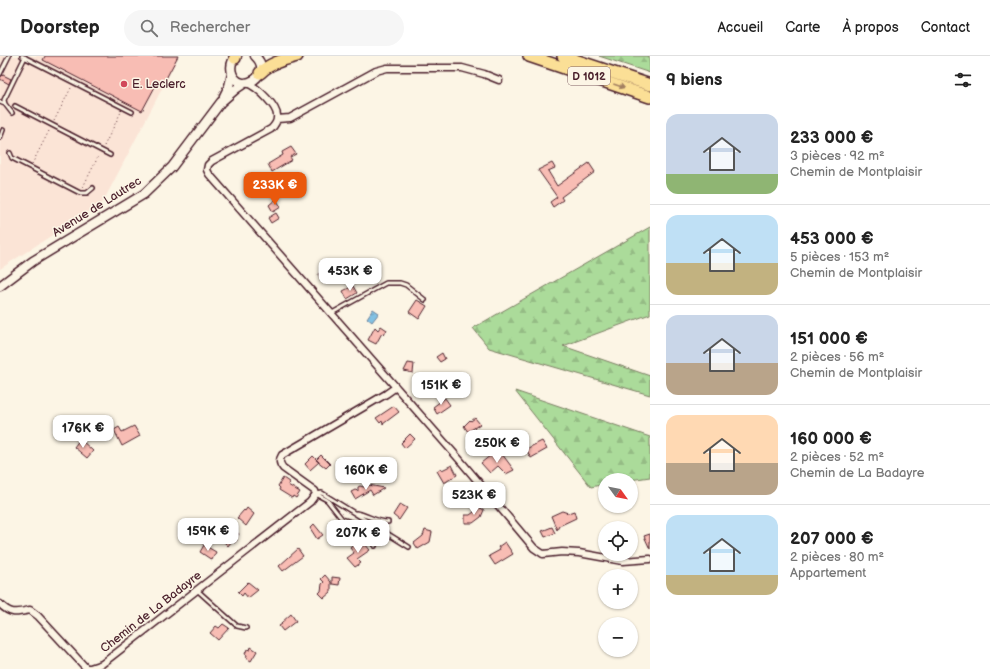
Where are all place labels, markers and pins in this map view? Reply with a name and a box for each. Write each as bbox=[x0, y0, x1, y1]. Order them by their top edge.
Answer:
place label: E. Leclerc bbox=[132, 77, 186, 92]
marker: E. Leclerc bbox=[119, 79, 129, 89]
pin: 233K € bbox=[242, 172, 308, 206]
pin: 453K € bbox=[317, 258, 383, 292]
pin: 151K € bbox=[408, 372, 474, 406]
pin: 176K € bbox=[50, 415, 116, 449]
pin: 250K € bbox=[464, 430, 530, 464]
pin: 160K € bbox=[333, 457, 399, 491]
pin: 523K € bbox=[441, 482, 507, 516]
pin: 159K € bbox=[175, 518, 241, 552]
pin: 207K € bbox=[325, 520, 391, 554]

